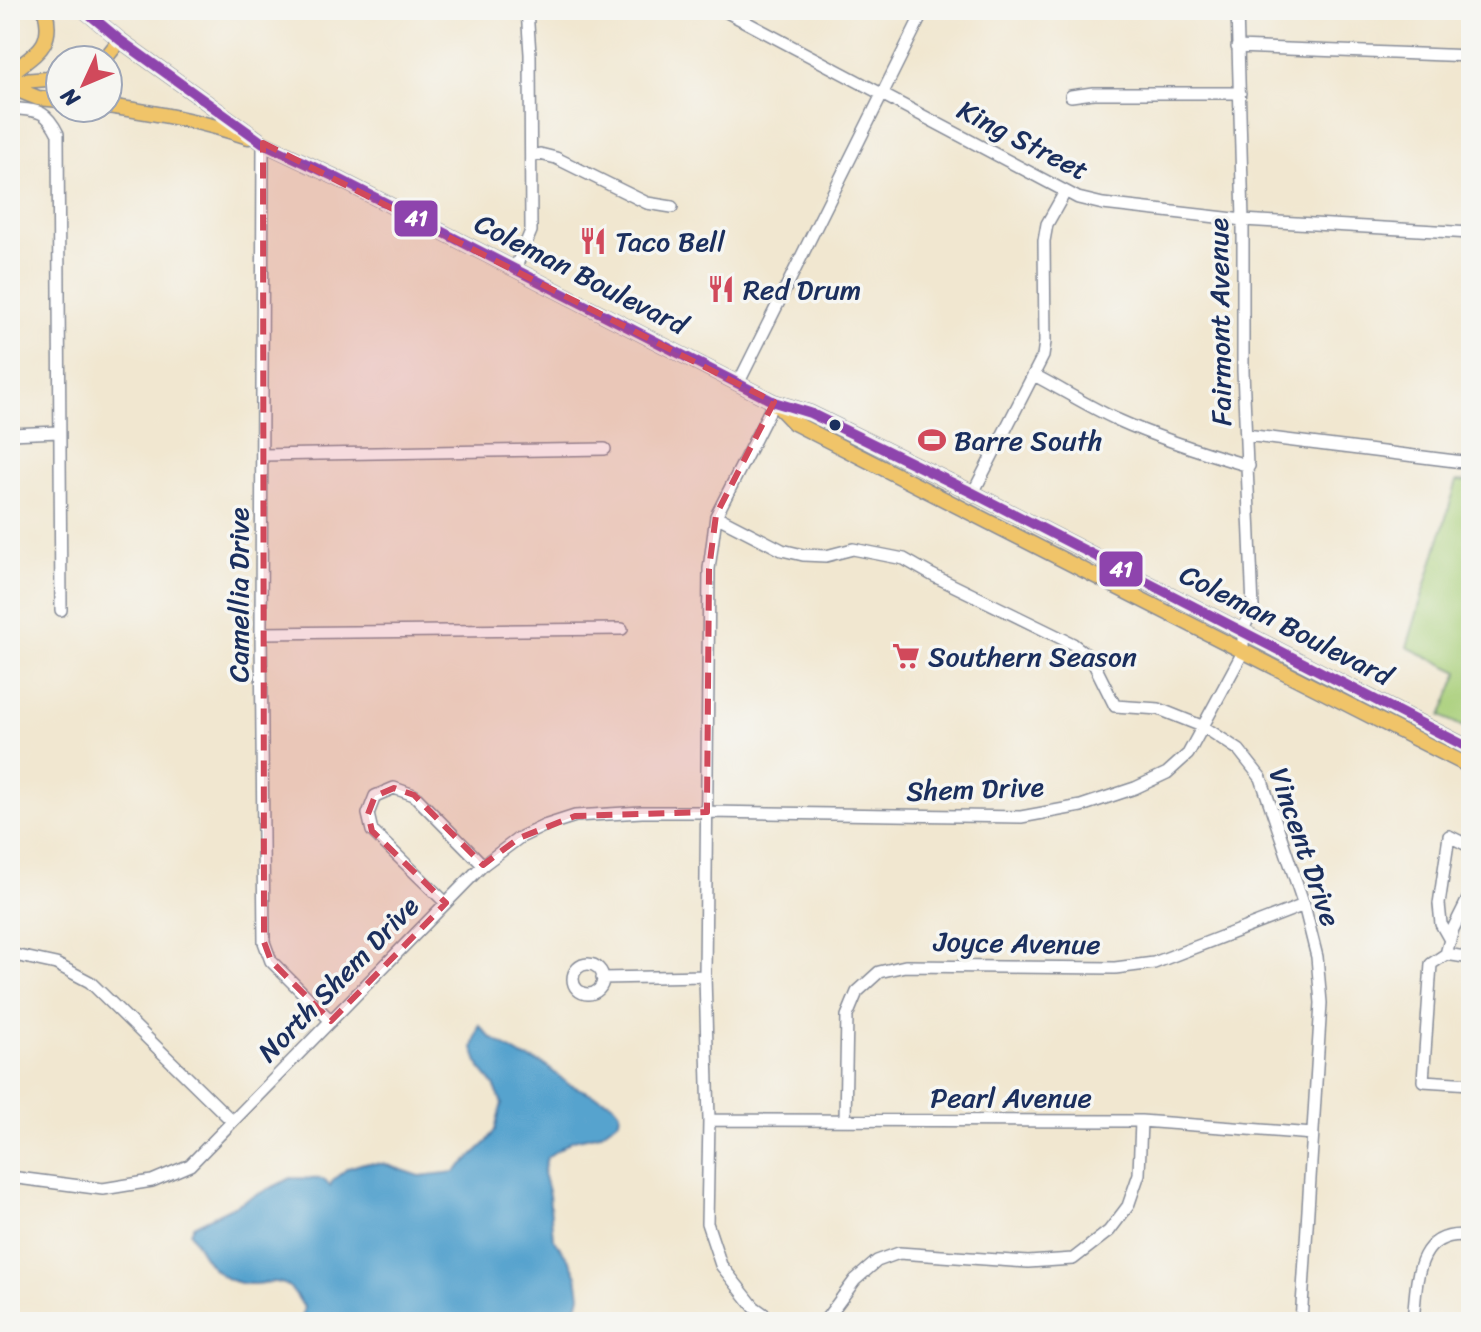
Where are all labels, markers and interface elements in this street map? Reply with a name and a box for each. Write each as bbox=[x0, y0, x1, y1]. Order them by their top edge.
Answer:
north arrow bbox=[44, 44, 124, 124]
text: N bbox=[50, 78, 90, 117]
street label: King Street bbox=[948, 86, 1098, 194]
line badge: 41 bbox=[393, 199, 439, 238]
text: 41 bbox=[403, 199, 428, 238]
street label: Coleman Boulevard bbox=[466, 199, 698, 350]
place label: Taco Bell bbox=[615, 217, 726, 266]
street label: Fairmont Avenue bbox=[1194, 218, 1246, 426]
restaurant icon: Taco Bell bbox=[578, 226, 608, 256]
place label: Red Drum bbox=[743, 265, 861, 314]
restaurant icon: Red Drum bbox=[706, 274, 736, 304]
place label: Barre South bbox=[954, 416, 1103, 465]
unlabelled marker bbox=[827, 417, 843, 433]
sports icon: Barre South bbox=[917, 425, 947, 455]
street label: Camellia Drive bbox=[214, 508, 263, 682]
line badge: 41 bbox=[1098, 550, 1144, 588]
text: 41 bbox=[1108, 550, 1133, 589]
street label: Coleman Boulevard bbox=[1171, 550, 1403, 701]
place label: Southern Season bbox=[928, 632, 1137, 681]
supermarket icon: Southern Season bbox=[891, 641, 921, 671]
street label: Vincent Drive bbox=[1255, 761, 1355, 933]
street label: Shem Drive bbox=[905, 762, 1045, 816]
street label: North Shem Drive bbox=[245, 884, 431, 1074]
street label: Joyce Avenue bbox=[932, 917, 1101, 969]
street label: Pearl Avenue bbox=[930, 1073, 1092, 1122]

